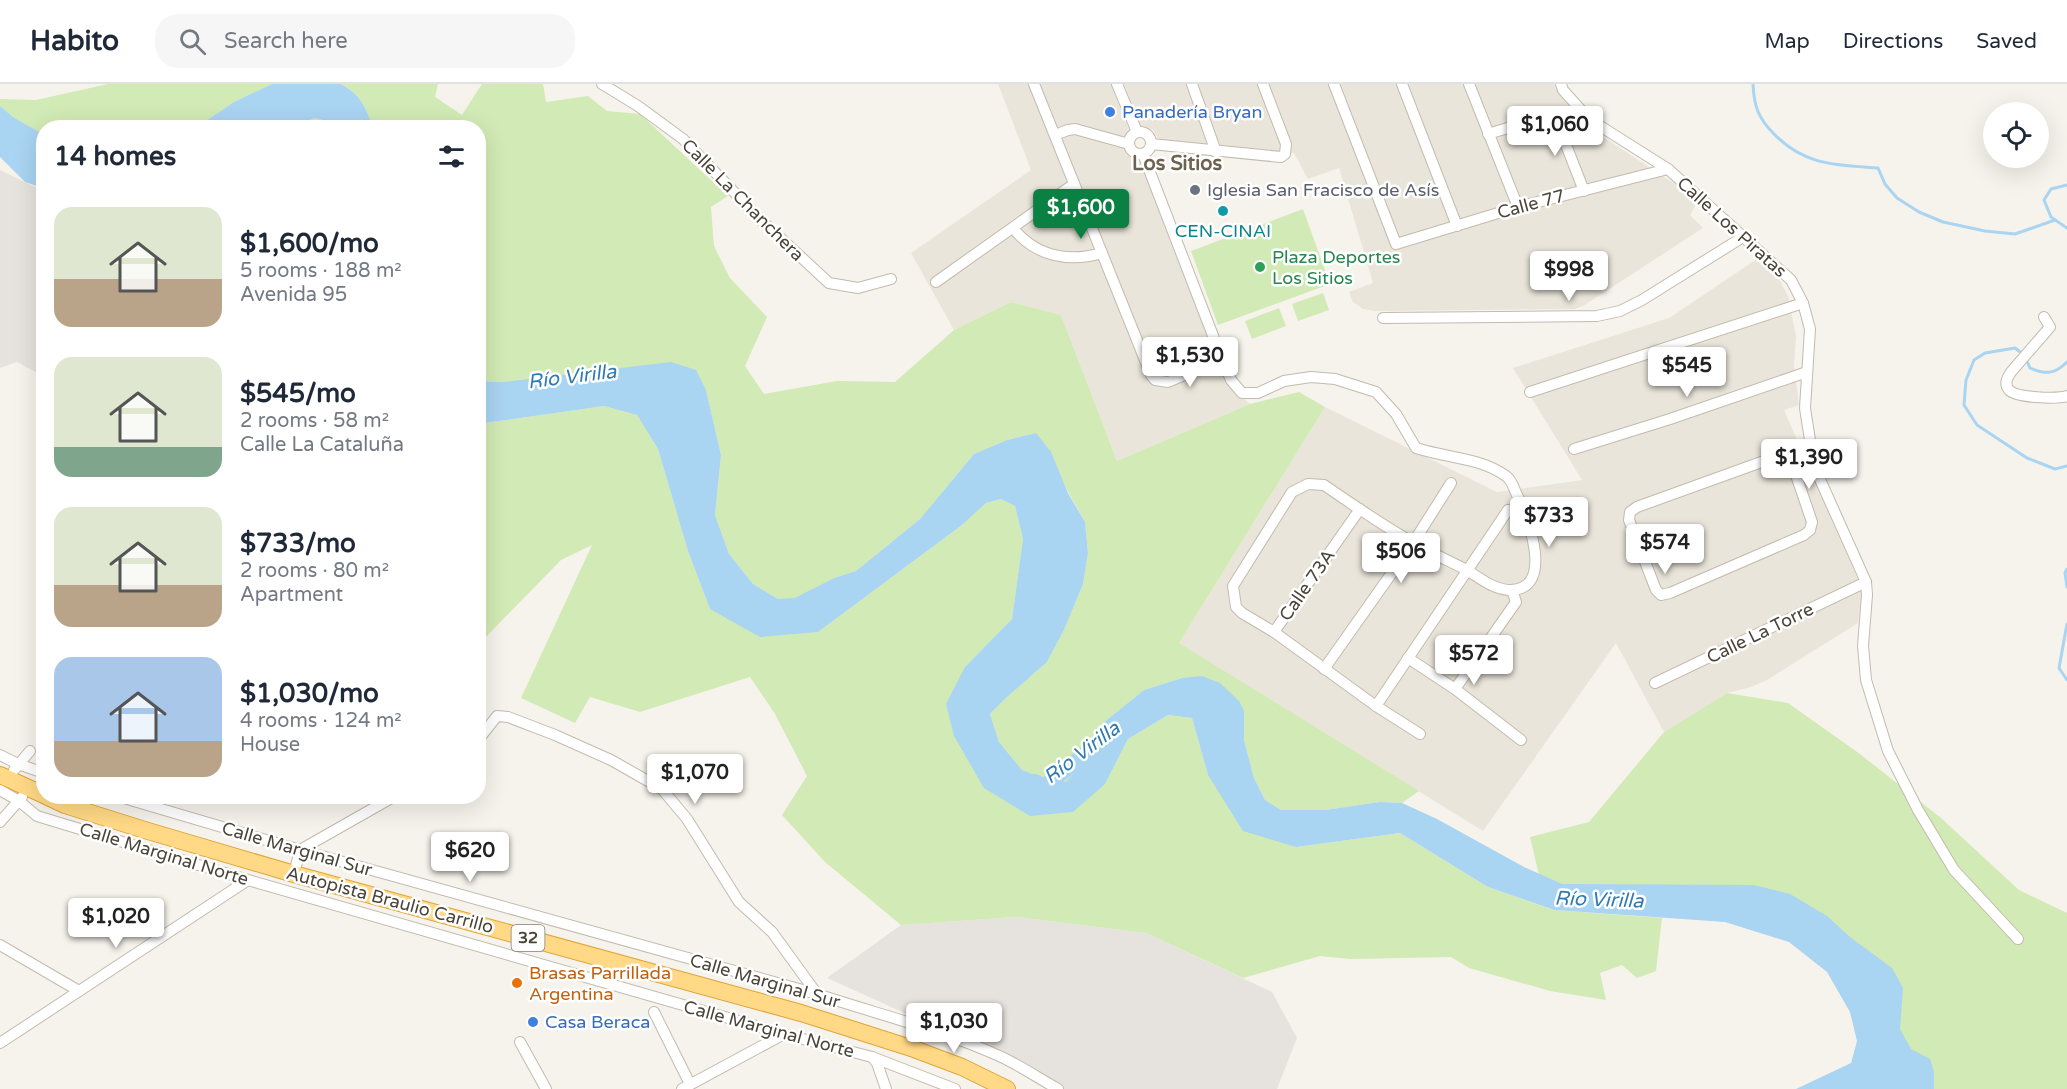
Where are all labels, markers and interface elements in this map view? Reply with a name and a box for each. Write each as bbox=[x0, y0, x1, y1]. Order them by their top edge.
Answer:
search box bbox=[155, 14, 575, 68]
text: Habito bbox=[30, 24, 119, 58]
icon: search bbox=[176, 25, 209, 58]
text: Search here bbox=[224, 28, 348, 54]
text: Map bbox=[1764, 29, 1810, 54]
text: Directions bbox=[1843, 29, 1943, 54]
text: Saved bbox=[1976, 29, 2037, 54]
place label: Panadería Bryan bbox=[1122, 101, 1262, 123]
map controls bbox=[1983, 102, 2049, 168]
button: locate bbox=[1983, 102, 2049, 168]
marker: Panadería Bryan bbox=[1103, 105, 1117, 119]
pin: $1,060 bbox=[1506, 106, 1604, 157]
text: $1,060 bbox=[1521, 113, 1589, 137]
street label: Calle La Chanchera bbox=[677, 134, 809, 266]
icon: filters bbox=[435, 140, 468, 173]
text: 14 homes bbox=[54, 141, 176, 172]
district label: Los Sitios bbox=[1132, 152, 1222, 176]
street label: Calle Los Piratas bbox=[1673, 172, 1791, 282]
place label: Iglesia San Fracisco de Asís bbox=[1207, 179, 1439, 201]
marker: Iglesia San Fracisco de Asís bbox=[1188, 183, 1202, 197]
street label: Calle 77 bbox=[1495, 184, 1567, 224]
pin: $1,600 bbox=[1032, 189, 1130, 240]
text: $1,600 bbox=[1047, 196, 1115, 220]
marker: CEN-CINAI bbox=[1216, 204, 1230, 218]
place label: CEN-CINAI bbox=[1175, 220, 1271, 242]
text: $1,600/mo bbox=[240, 228, 379, 259]
icon: home bbox=[102, 231, 174, 303]
place label: Plaza Deportes Los Sitios bbox=[1272, 246, 1400, 289]
pin: $998 bbox=[1533, 251, 1605, 302]
text: $998 bbox=[1544, 258, 1594, 282]
text: 5 rooms · 188 m² bbox=[240, 259, 402, 283]
marker: Plaza Deportes Los Sitios bbox=[1253, 260, 1267, 274]
text: Avenida 95 bbox=[240, 283, 347, 307]
pin: $1,530 bbox=[1141, 337, 1239, 388]
text: $1,530 bbox=[1156, 344, 1224, 368]
pin: $545 bbox=[1651, 347, 1723, 398]
text: $545 bbox=[1662, 354, 1712, 378]
water label: Río Virilla bbox=[526, 360, 618, 394]
text: $545/mo bbox=[240, 378, 356, 409]
icon: home bbox=[102, 381, 174, 453]
text: 2 rooms · 58 m² bbox=[240, 409, 389, 433]
text: Calle La Cataluña bbox=[240, 433, 404, 457]
pin: $1,390 bbox=[1760, 439, 1858, 490]
text: $1,390 bbox=[1775, 446, 1843, 470]
pin: $733 bbox=[1513, 497, 1585, 548]
text: $733 bbox=[1524, 504, 1574, 528]
pin: $574 bbox=[1629, 524, 1701, 575]
text: $733/mo bbox=[240, 528, 356, 559]
icon: home bbox=[102, 531, 174, 603]
text: $574 bbox=[1640, 531, 1690, 555]
pin: $506 bbox=[1365, 533, 1437, 584]
text: $506 bbox=[1376, 540, 1426, 564]
street label: Calle 73A bbox=[1274, 545, 1340, 625]
text: 2 rooms · 80 m² bbox=[240, 559, 389, 583]
text: Apartment bbox=[240, 583, 343, 607]
street label: Calle La Torre bbox=[1703, 598, 1817, 668]
pin: $572 bbox=[1438, 635, 1510, 686]
text: $572 bbox=[1449, 642, 1499, 666]
text: $1,030/mo bbox=[240, 678, 379, 709]
icon: home bbox=[102, 681, 174, 753]
text: 4 rooms · 124 m² bbox=[240, 709, 402, 733]
water label: Río Virilla bbox=[1039, 716, 1125, 789]
text: House bbox=[240, 733, 300, 757]
pin: $1,070 bbox=[646, 754, 744, 805]
text: $1,070 bbox=[661, 761, 729, 785]
street label: Calle Marginal Sur bbox=[219, 817, 375, 881]
street label: Calle Marginal Norte bbox=[77, 818, 251, 890]
pin: $620 bbox=[434, 832, 506, 883]
text: $620 bbox=[445, 839, 495, 863]
street label: Autopista Braulio Carrillo bbox=[284, 862, 496, 938]
water label: Río Virilla bbox=[1554, 886, 1645, 914]
pin: $1,020 bbox=[67, 898, 165, 949]
text: $1,020 bbox=[82, 905, 150, 929]
road number: 32 bbox=[512, 925, 544, 951]
street label: Calle Marginal Sur bbox=[687, 949, 843, 1013]
place label: Brasas Parrillada Argentina bbox=[529, 962, 671, 1005]
marker: Brasas Parrillada Argentina bbox=[510, 976, 524, 990]
street label: Calle Marginal Norte bbox=[681, 996, 857, 1062]
pin: $1,030 bbox=[905, 1003, 1003, 1054]
text: $1,030 bbox=[920, 1010, 988, 1034]
place label: Casa Beraca bbox=[545, 1011, 650, 1033]
marker: Casa Beraca bbox=[526, 1015, 540, 1029]

